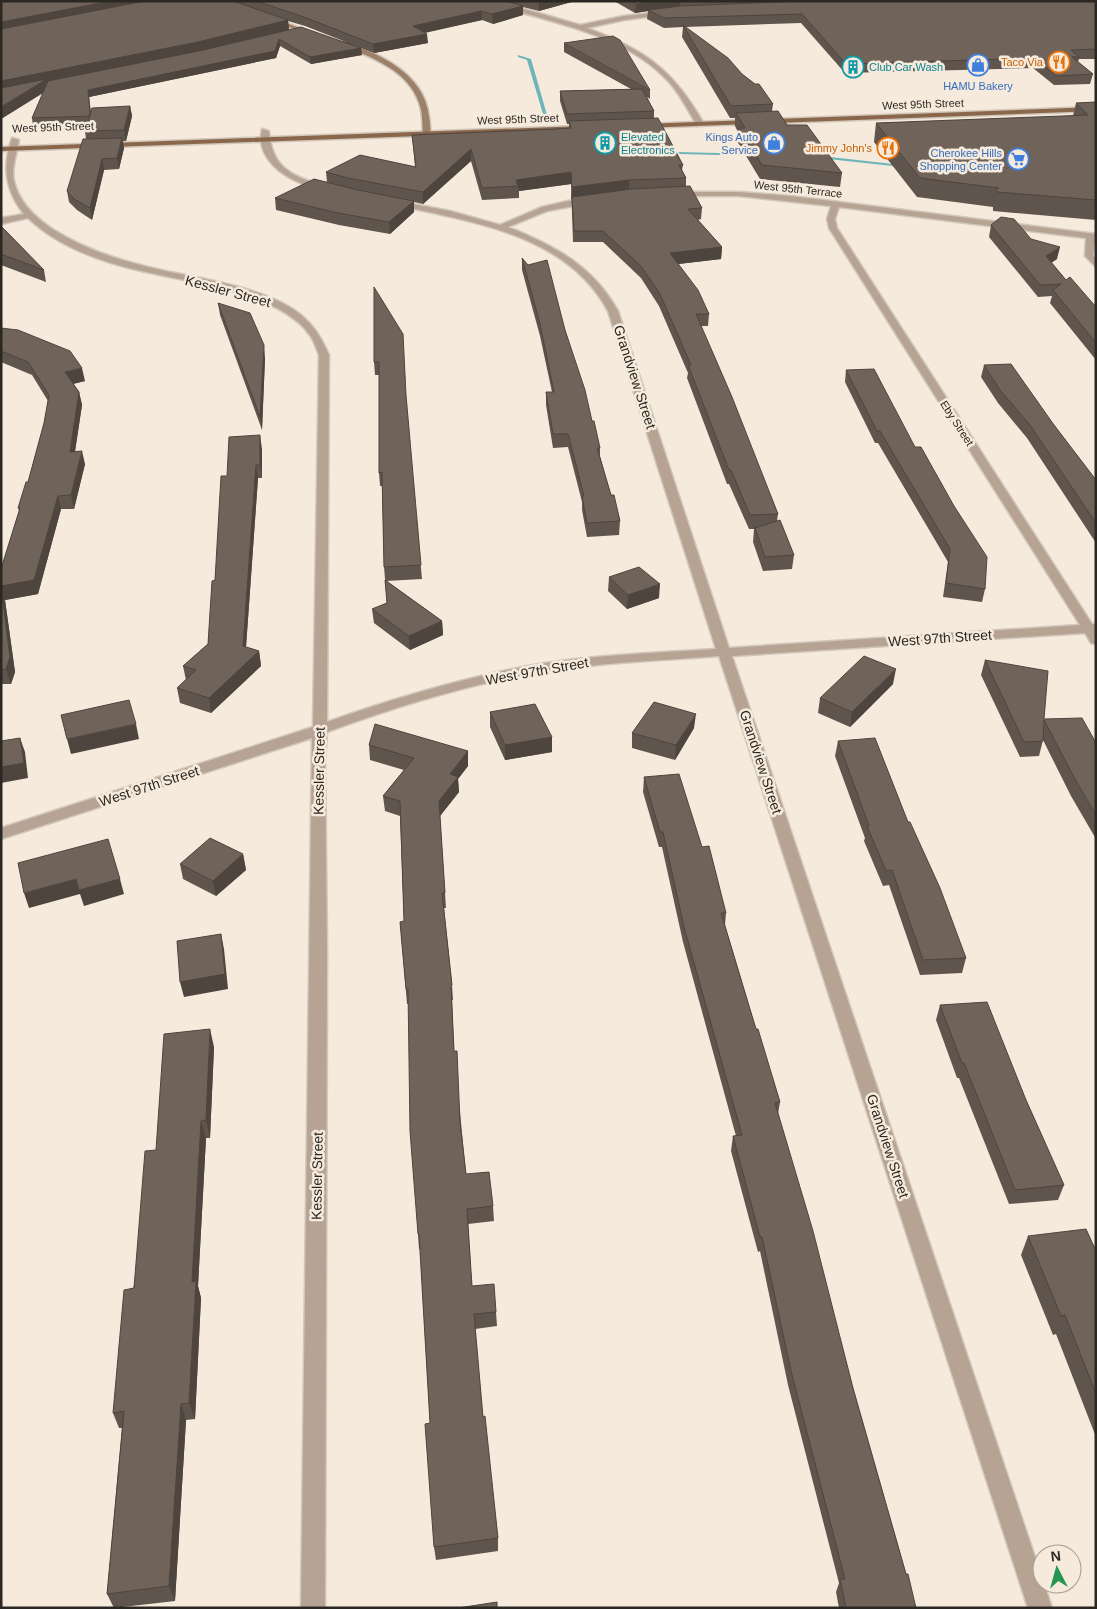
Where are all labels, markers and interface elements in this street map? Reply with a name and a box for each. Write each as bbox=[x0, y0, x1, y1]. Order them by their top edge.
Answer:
restaurant icon: Taco Via bbox=[1047, 50, 1071, 74]
shop icon: HAMU Bakery bbox=[966, 53, 990, 77]
building icon: Club Car Wash bbox=[841, 55, 865, 79]
place label: Taco Via bbox=[1001, 56, 1044, 68]
place label: Club Car Wash bbox=[869, 61, 943, 73]
place label: HAMU Bakery bbox=[943, 80, 1013, 92]
street label: West 95th Street bbox=[882, 97, 964, 111]
street label: West 95th Street bbox=[477, 112, 559, 126]
street label: West 95th Street bbox=[12, 120, 94, 134]
building icon: Elevated Electronics bbox=[593, 131, 617, 155]
place label: Elevated Electronics bbox=[621, 131, 675, 156]
place label: Kings Auto Service bbox=[705, 131, 758, 156]
shop icon: Kings Auto Service bbox=[762, 131, 786, 155]
restaurant icon: Jimmy John's bbox=[876, 136, 900, 160]
place label: Jimmy John's bbox=[806, 142, 872, 154]
place label: Cherokee Hills Shopping Center bbox=[919, 147, 1002, 172]
supermarket icon: Cherokee Hills Shopping Center bbox=[1006, 147, 1030, 171]
street label: West 95th Terrace bbox=[753, 178, 843, 200]
street label: Kessler Street bbox=[183, 272, 273, 310]
street label: Grandview Street bbox=[611, 323, 659, 431]
street label: Eby Street bbox=[938, 398, 976, 448]
street label: West 97th Street bbox=[888, 626, 993, 650]
street label: West 97th Street bbox=[484, 654, 590, 688]
street label: Grandview Street bbox=[737, 708, 785, 816]
street label: Kessler Street bbox=[310, 727, 328, 815]
street label: West 97th Street bbox=[97, 762, 201, 810]
street label: Grandview Street bbox=[864, 1092, 912, 1200]
street label: Kessler Street bbox=[308, 1132, 326, 1220]
north arrow bbox=[1032, 1544, 1082, 1594]
text: N bbox=[1050, 1548, 1062, 1565]

